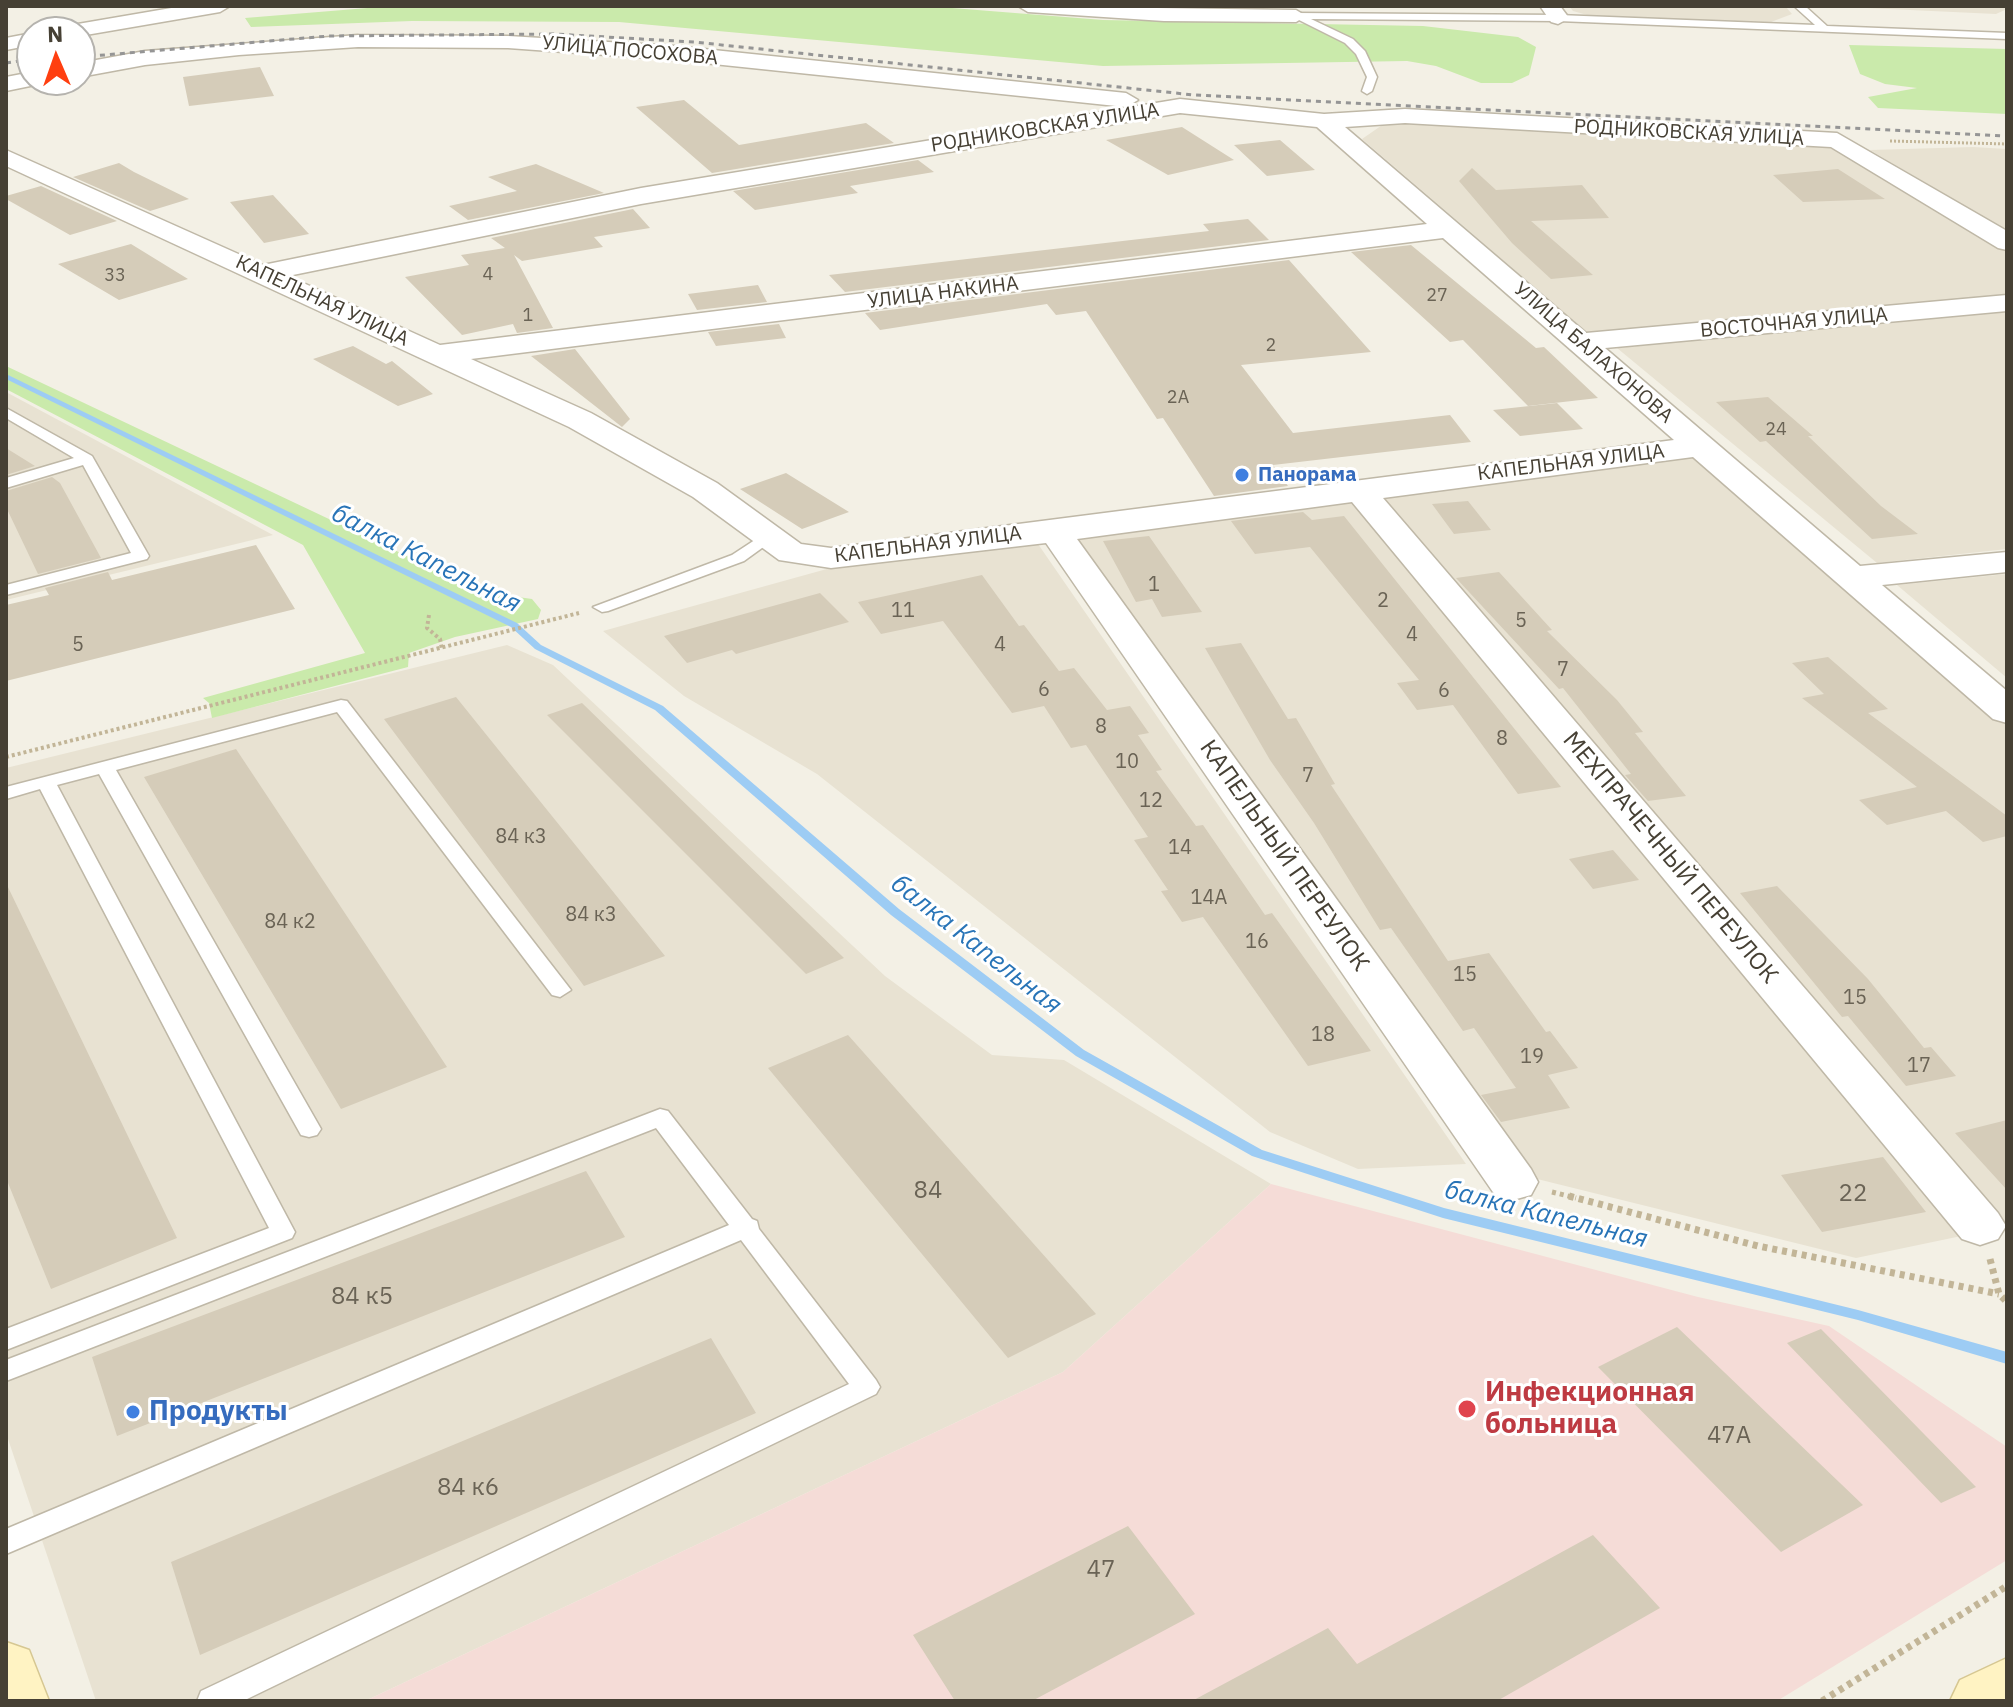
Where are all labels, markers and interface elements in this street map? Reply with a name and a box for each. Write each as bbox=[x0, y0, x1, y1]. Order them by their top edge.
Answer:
north arrow bbox=[16, 16, 96, 96]
text: N bbox=[47, 19, 64, 48]
street label: УЛИЦА ПОСОХОВА bbox=[541, 31, 719, 71]
street label: РОДНИКОВСКАЯ УЛИЦА bbox=[929, 98, 1161, 158]
street label: РОДНИКОВСКАЯ УЛИЦА bbox=[1573, 115, 1805, 151]
street label: КАПЕЛЬНАЯ УЛИЦА bbox=[232, 250, 412, 352]
house number: 4 bbox=[483, 264, 493, 286]
house number: 33 bbox=[104, 265, 126, 287]
street label: УЛИЦА НАКИНА bbox=[866, 272, 1020, 314]
street label: УЛИЦА БАЛАХОНОВА bbox=[1508, 277, 1678, 429]
house number: 27 bbox=[1426, 285, 1448, 307]
street label: ВОСТОЧНАЯ УЛИЦА bbox=[1699, 303, 1889, 343]
house number: 1 bbox=[523, 305, 533, 327]
house number: 2 bbox=[1266, 335, 1276, 357]
house number: 2А bbox=[1167, 387, 1189, 409]
house number: 24 bbox=[1765, 419, 1787, 441]
street label: КАПЕЛЬНАЯ УЛИЦА bbox=[1476, 440, 1666, 486]
place label: Панорама bbox=[1258, 463, 1357, 487]
marker: Панорама bbox=[1233, 466, 1251, 484]
water label: балка Капельная bbox=[326, 498, 526, 620]
street label: КАПЕЛЬНАЯ УЛИЦА bbox=[833, 522, 1023, 568]
house number: 1 bbox=[1148, 573, 1160, 597]
house number: 2 bbox=[1377, 589, 1389, 613]
house number: 11 bbox=[891, 599, 915, 623]
house number: 5 bbox=[1515, 609, 1527, 633]
house number: 4 bbox=[1406, 623, 1418, 647]
house number: 5 bbox=[72, 633, 84, 657]
house number: 4 bbox=[994, 633, 1006, 657]
house number: 7 bbox=[1557, 658, 1569, 682]
house number: 6 bbox=[1038, 678, 1050, 702]
house number: 6 bbox=[1438, 679, 1450, 703]
house number: 8 bbox=[1095, 715, 1107, 739]
street label: МЕХПРАЧЕЧНЫЙ ПЕРЕУЛОК bbox=[1556, 726, 1784, 990]
house number: 8 bbox=[1496, 727, 1508, 751]
street label: КАПЕЛЬНЫЙ ПЕРЕУЛОК bbox=[1193, 735, 1375, 977]
house number: 10 bbox=[1115, 750, 1139, 774]
house number: 7 bbox=[1302, 764, 1314, 788]
house number: 12 bbox=[1139, 789, 1163, 813]
house number: 84 к3 bbox=[495, 825, 547, 849]
house number: 14 bbox=[1168, 836, 1192, 860]
water label: балка Капельная bbox=[884, 869, 1068, 1021]
house number: 14А bbox=[1191, 886, 1227, 910]
house number: 84 к3 bbox=[565, 903, 617, 927]
house number: 84 к2 bbox=[264, 910, 316, 934]
house number: 16 bbox=[1245, 930, 1269, 954]
house number: 15 bbox=[1453, 963, 1477, 987]
house number: 15 bbox=[1843, 986, 1867, 1010]
house number: 18 bbox=[1311, 1023, 1335, 1047]
house number: 19 bbox=[1520, 1045, 1544, 1069]
house number: 17 bbox=[1907, 1054, 1931, 1078]
water label: балка Капельная bbox=[1441, 1175, 1651, 1255]
house number: 84 bbox=[914, 1177, 942, 1205]
house number: 22 bbox=[1839, 1180, 1867, 1208]
house number: 84 к5 bbox=[331, 1283, 393, 1311]
place label: Инфекционная больница bbox=[1485, 1376, 1695, 1442]
place label: Продукты bbox=[149, 1395, 288, 1429]
marker: Инфекционная больница bbox=[1456, 1398, 1478, 1420]
marker: Продукты bbox=[124, 1403, 142, 1421]
house number: 47А bbox=[1707, 1422, 1751, 1450]
house number: 84 к6 bbox=[437, 1474, 499, 1502]
house number: 47 bbox=[1087, 1556, 1115, 1584]

